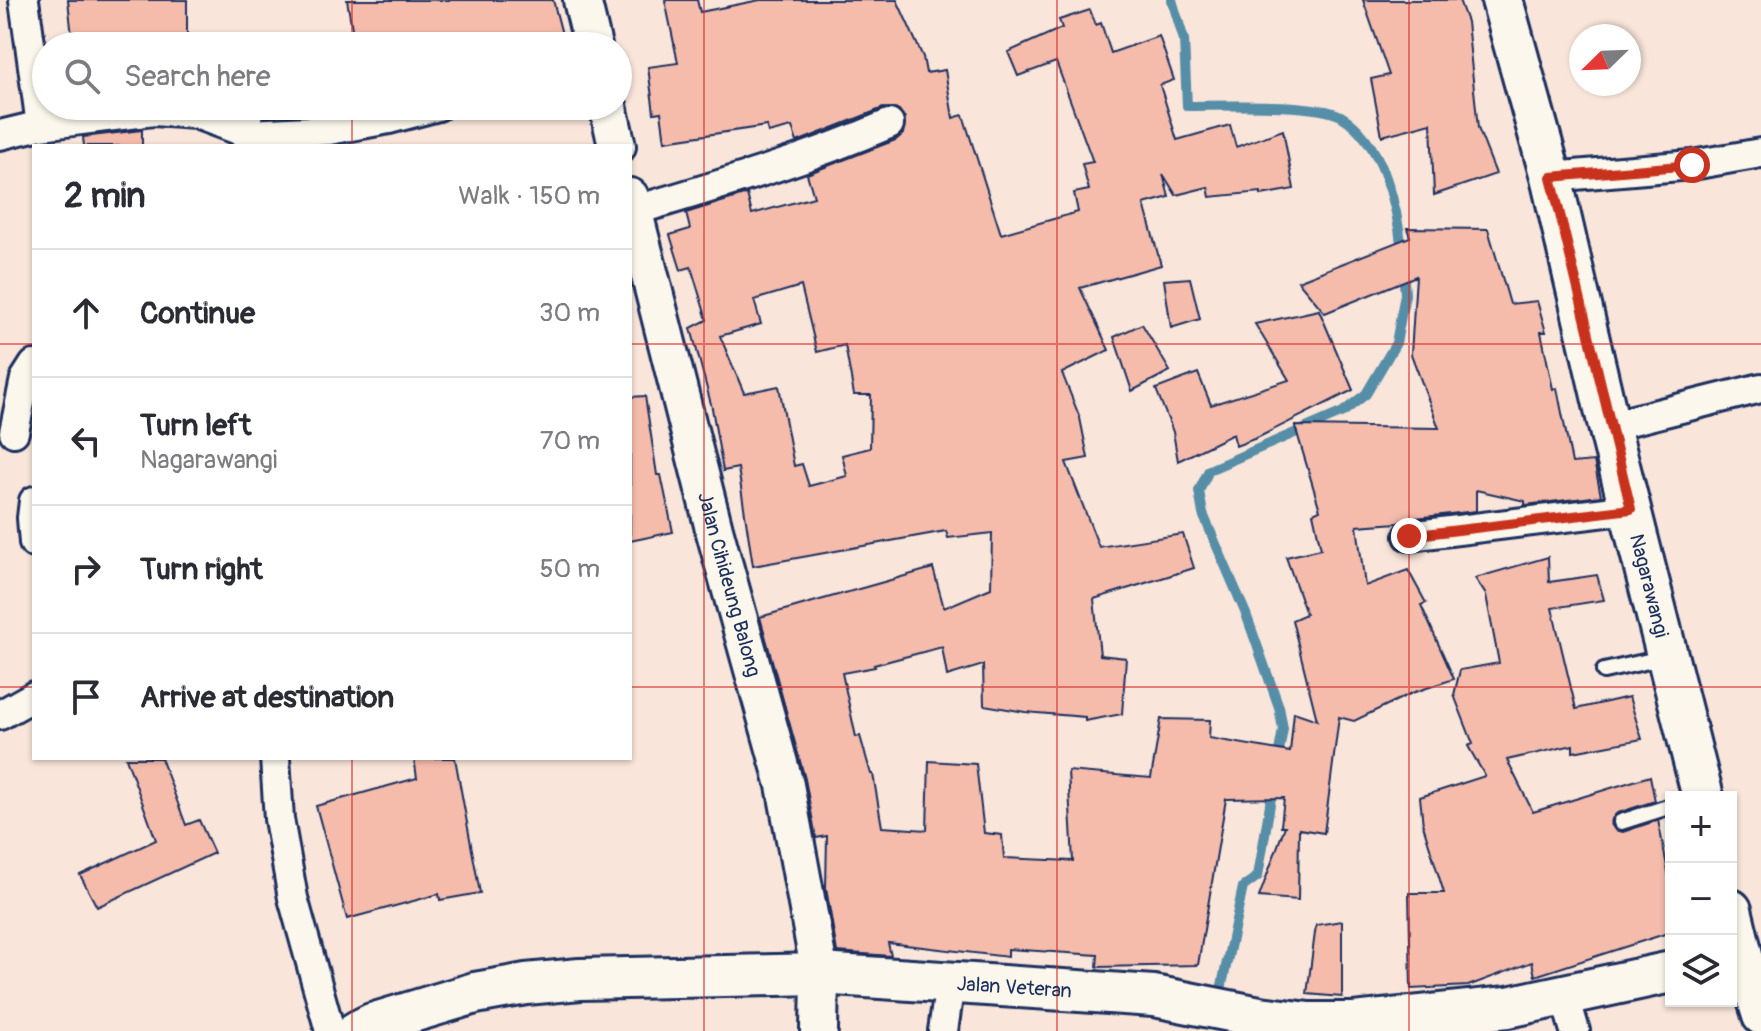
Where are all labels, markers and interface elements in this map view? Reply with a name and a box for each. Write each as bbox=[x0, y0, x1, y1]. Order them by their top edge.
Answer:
north arrow bbox=[1569, 24, 1641, 96]
search box bbox=[32, 32, 632, 120]
icon: search bbox=[60, 54, 104, 98]
text: Search here bbox=[124, 58, 271, 95]
route start bbox=[1674, 147, 1710, 183]
text: 2 min bbox=[64, 175, 146, 218]
text: Walk · 150 m bbox=[458, 180, 600, 212]
icon: ahead bbox=[64, 291, 108, 335]
text: Continue bbox=[140, 295, 255, 332]
text: 30 m bbox=[539, 297, 600, 329]
text: Turn left bbox=[140, 407, 251, 444]
icon: left bbox=[64, 419, 108, 463]
text: 70 m bbox=[540, 425, 600, 457]
text: Nagarawangi bbox=[140, 444, 278, 476]
street label: Jalan Cihideung Balong bbox=[693, 490, 767, 679]
route end bbox=[1391, 518, 1427, 554]
street label: Nagarawangi bbox=[1624, 531, 1675, 640]
icon: right bbox=[64, 547, 108, 591]
text: Turn right bbox=[140, 551, 263, 588]
text: 50 m bbox=[539, 553, 600, 585]
icon: arrive bbox=[64, 675, 108, 719]
text: Arrive at destination bbox=[140, 679, 394, 716]
map controls bbox=[1665, 791, 1737, 1007]
button: + bbox=[1665, 791, 1737, 863]
button: − bbox=[1665, 863, 1737, 935]
button: layers bbox=[1665, 935, 1737, 1007]
street label: Jalan Veteran bbox=[956, 971, 1072, 1003]

